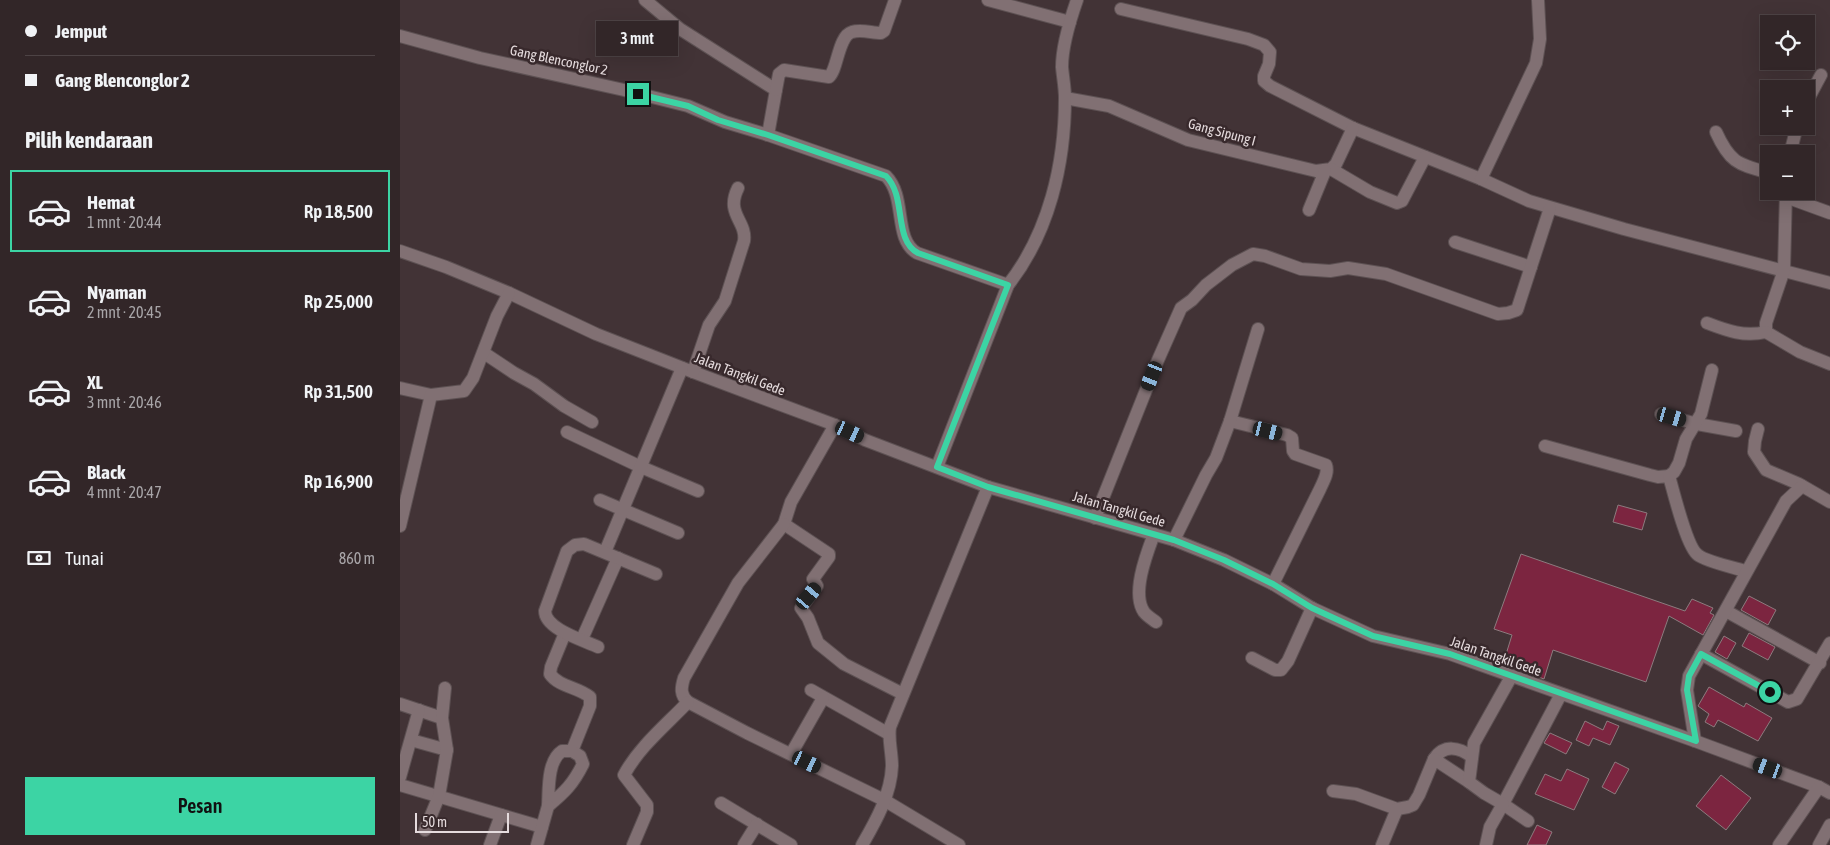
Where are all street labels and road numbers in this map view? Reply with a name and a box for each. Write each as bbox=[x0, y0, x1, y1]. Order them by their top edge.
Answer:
street label: Gang Blenconglor 2 bbox=[509, 42, 609, 78]
street label: Gang Sipung I bbox=[1186, 115, 1258, 149]
street label: Jalan Tangkil Gede bbox=[692, 349, 788, 399]
street label: Jalan Tangkil Gede bbox=[1071, 488, 1167, 530]
street label: Jalan Tangkil Gede bbox=[1448, 633, 1544, 679]

